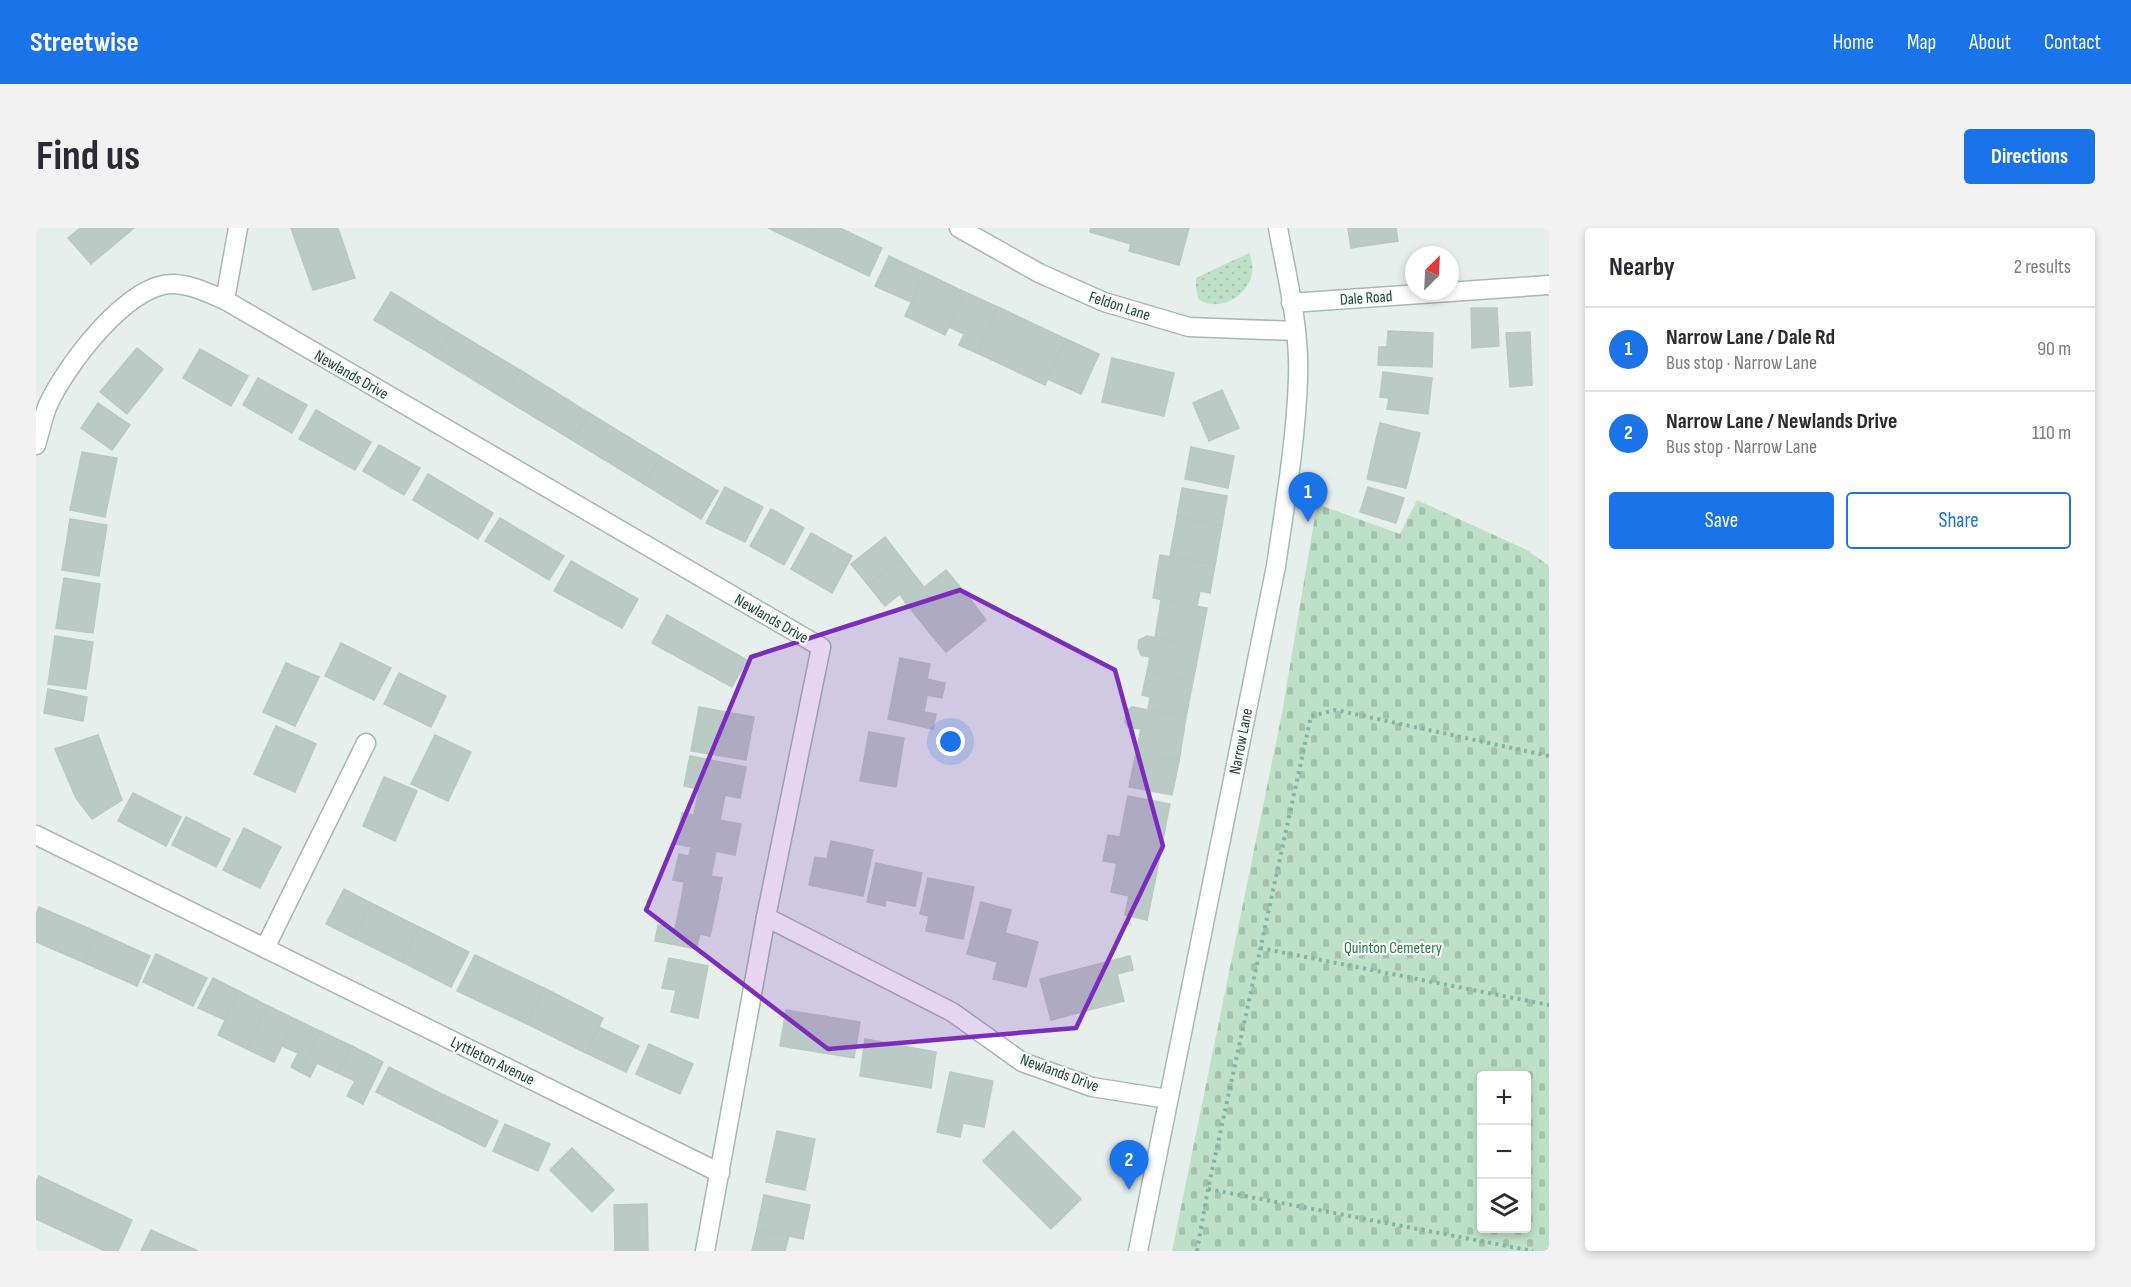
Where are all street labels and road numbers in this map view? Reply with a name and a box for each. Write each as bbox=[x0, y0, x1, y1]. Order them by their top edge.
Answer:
street label: Dale Road bbox=[1339, 287, 1393, 310]
street label: Feldon Lane bbox=[1086, 288, 1153, 325]
street label: Newlands Drive bbox=[311, 346, 392, 404]
street label: Newlands Drive bbox=[731, 590, 812, 648]
street label: Narrow Lane bbox=[1226, 707, 1257, 776]
street label: Lyttleton Avenue bbox=[447, 1033, 537, 1090]
street label: Newlands Drive bbox=[1018, 1050, 1101, 1096]

